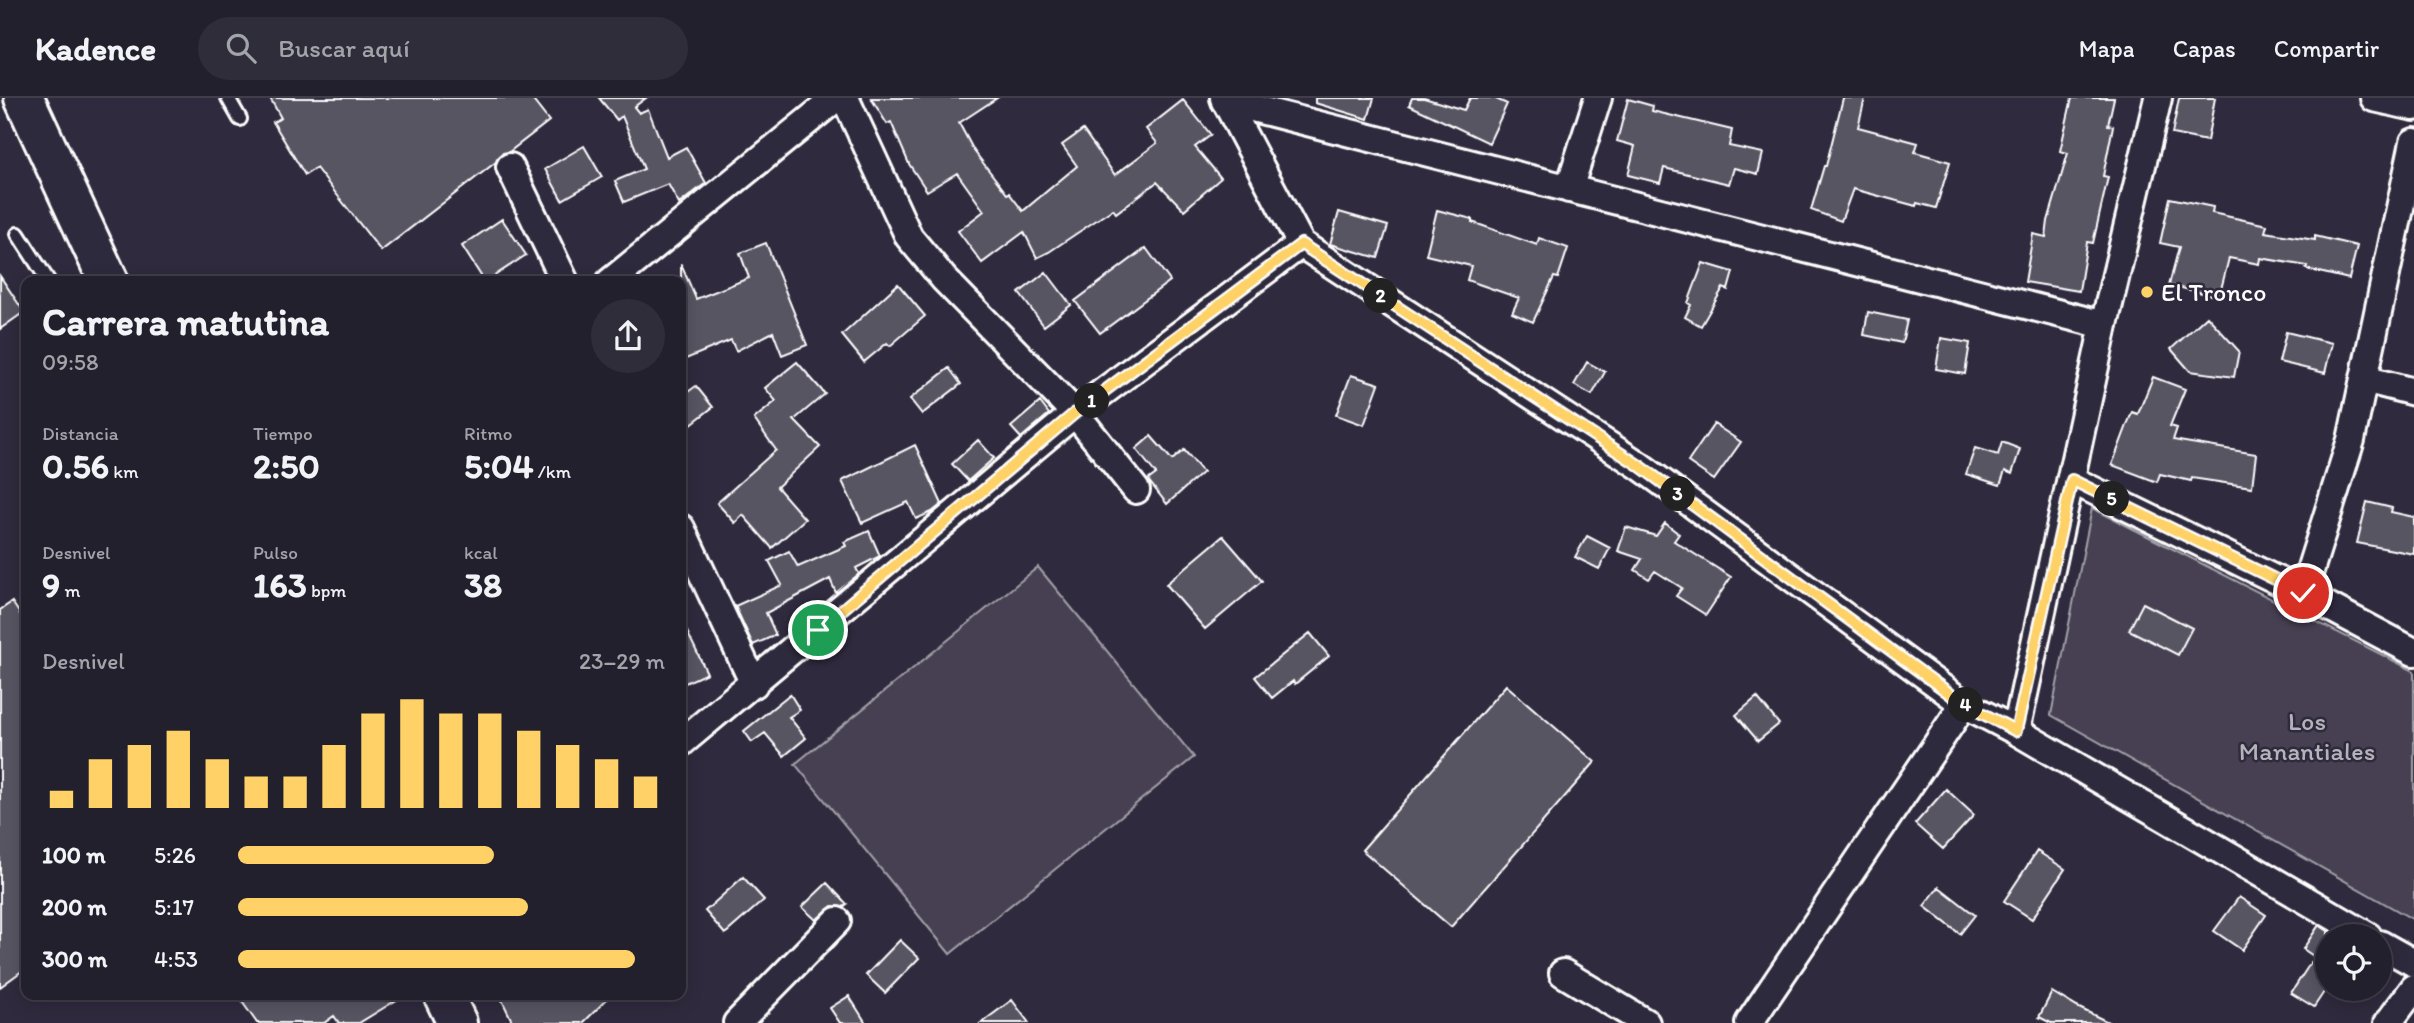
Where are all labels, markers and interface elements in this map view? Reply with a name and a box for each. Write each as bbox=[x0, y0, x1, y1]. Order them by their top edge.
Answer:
search box bbox=[198, 17, 688, 80]
text: Kadence bbox=[35, 29, 156, 68]
icon: search bbox=[222, 29, 260, 67]
text: Buscar aquí bbox=[278, 32, 410, 64]
text: Mapa bbox=[2079, 34, 2135, 63]
text: Capas bbox=[2173, 34, 2236, 63]
text: Compartir bbox=[2274, 34, 2379, 63]
place label: El Tronco bbox=[2161, 276, 2266, 308]
pin: 2 bbox=[1364, 278, 1398, 314]
text: 2 bbox=[1376, 284, 1386, 307]
marker: El Tronco bbox=[2139, 284, 2155, 300]
text: Carrera matutina bbox=[42, 299, 329, 345]
button: share bbox=[591, 299, 665, 373]
text: 09:58 bbox=[42, 348, 99, 376]
pin: 1 bbox=[1074, 384, 1110, 418]
text: 1 bbox=[1087, 389, 1096, 412]
text: Distancia bbox=[42, 422, 119, 445]
text: Tiempo bbox=[253, 422, 313, 445]
text: Ritmo bbox=[464, 422, 512, 445]
text: 0.56 bbox=[42, 445, 109, 487]
text: 2:50 bbox=[253, 445, 320, 487]
text: 5:04 bbox=[464, 445, 534, 487]
text: km bbox=[109, 460, 138, 483]
text: /km bbox=[534, 460, 571, 483]
pin: 3 bbox=[1660, 476, 1696, 512]
text: 3 bbox=[1672, 482, 1683, 505]
pin: 5 bbox=[2094, 482, 2130, 516]
text: 5 bbox=[2107, 487, 2116, 510]
text: Desnivel bbox=[42, 541, 110, 564]
text: Pulso bbox=[253, 541, 298, 564]
text: kcal bbox=[464, 541, 498, 564]
pin bbox=[2273, 563, 2333, 623]
text: 9 bbox=[42, 564, 60, 606]
text: 163 bbox=[253, 564, 307, 606]
text: 38 bbox=[464, 564, 502, 606]
icon: check bbox=[2284, 574, 2322, 612]
text: m bbox=[60, 579, 81, 602]
text: bpm bbox=[307, 579, 346, 602]
pin bbox=[788, 600, 848, 660]
icon: arrive bbox=[799, 611, 837, 649]
text: Desnivel bbox=[42, 647, 125, 675]
text: 23–29 m bbox=[579, 647, 665, 675]
pin: 4 bbox=[1948, 688, 1983, 722]
text: 4 bbox=[1960, 693, 1971, 716]
park label: Los Manantiales bbox=[2239, 705, 2375, 767]
text: 100 m bbox=[42, 841, 106, 869]
text: 5:26 bbox=[154, 841, 196, 869]
text: 200 m bbox=[42, 893, 107, 921]
text: 5:17 bbox=[154, 893, 194, 921]
map controls bbox=[2315, 924, 2392, 1001]
button: locate bbox=[2315, 924, 2392, 1001]
text: 300 m bbox=[42, 945, 107, 973]
text: 4:53 bbox=[154, 945, 198, 973]

